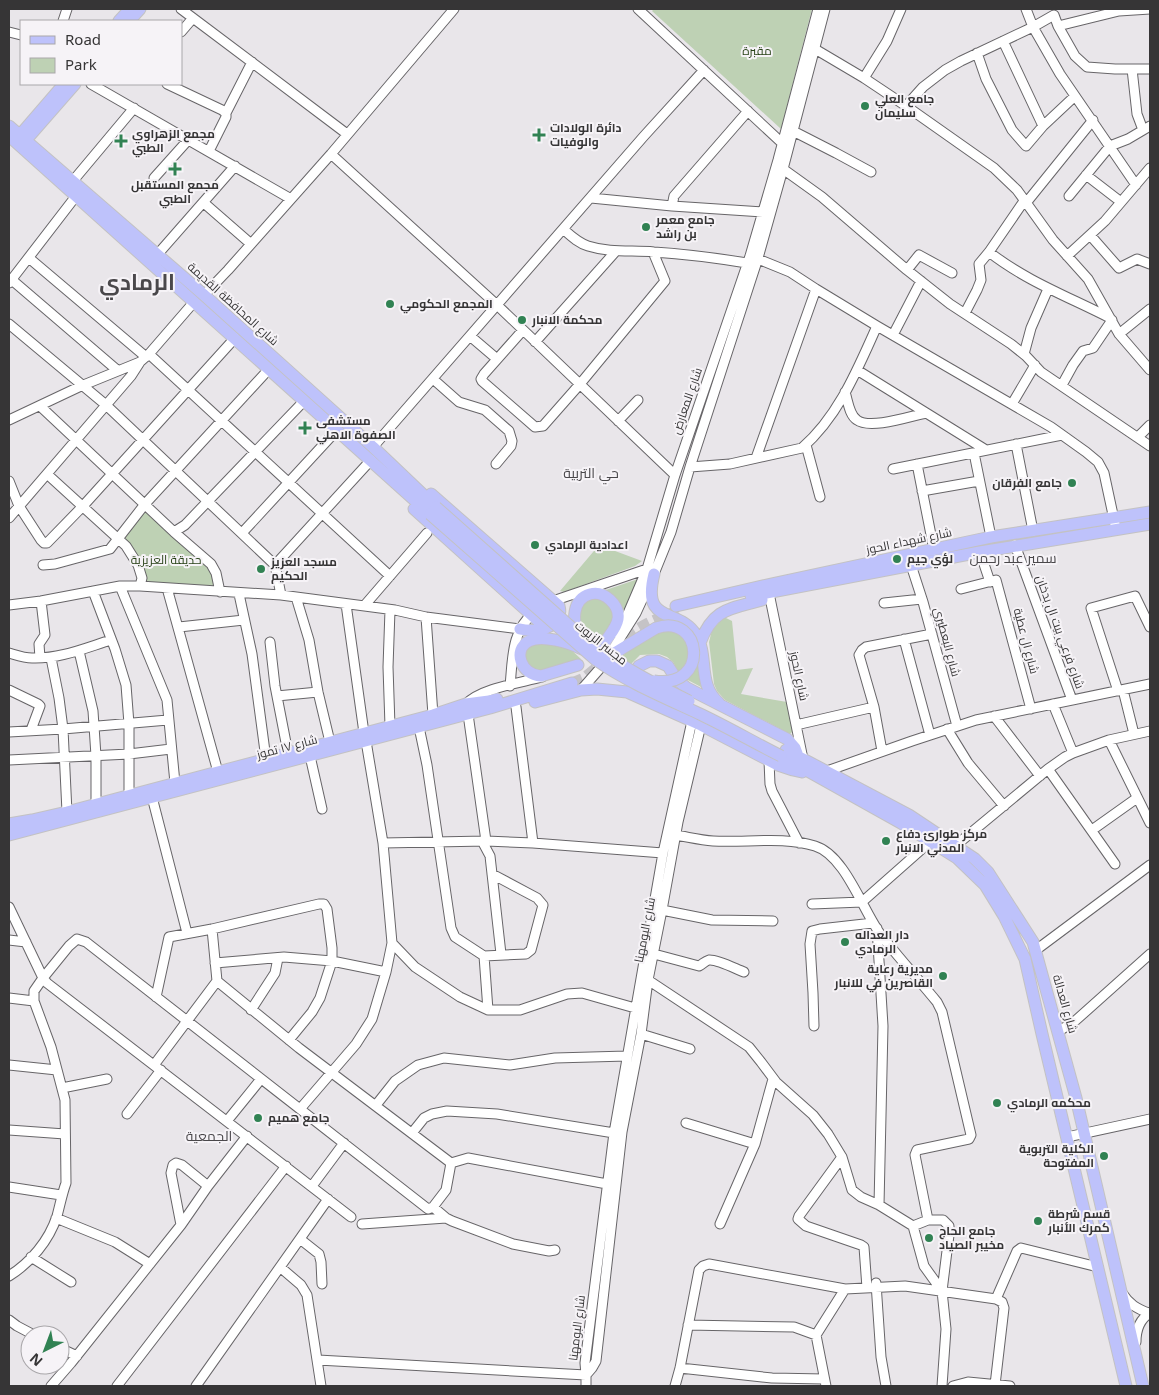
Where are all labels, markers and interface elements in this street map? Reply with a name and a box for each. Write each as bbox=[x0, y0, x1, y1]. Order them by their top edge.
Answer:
legend bbox=[20, 20, 182, 85]
text: Road bbox=[65, 29, 101, 49]
park label: مقبرة bbox=[742, 42, 772, 59]
text: Park bbox=[65, 54, 97, 74]
place label: جامع العلي سليمان bbox=[875, 90, 934, 121]
marker: جامع العلي سليمان bbox=[859, 100, 871, 112]
place label: دائرة الولادات والوفيات bbox=[550, 119, 622, 150]
place label: مجمع الزهراوي الطبي bbox=[132, 125, 215, 158]
marker: دائرة الولادات والوفيات bbox=[532, 128, 546, 142]
marker: مجمع الزهراوي الطبي bbox=[114, 134, 128, 148]
marker: مجمع المستقبل الطبي bbox=[168, 162, 182, 176]
place label: مجمع المستقبل الطبي bbox=[131, 176, 219, 209]
place label: جامع معمر بن راشد bbox=[655, 211, 715, 242]
marker: جامع معمر بن راشد bbox=[640, 221, 652, 233]
street label: شارع المحافظة القديمة bbox=[184, 258, 283, 349]
district label: الرمادي bbox=[99, 266, 175, 300]
place label: المجمع الحكومي bbox=[400, 295, 493, 314]
marker: المجمع الحكومي bbox=[384, 298, 396, 310]
place label: محكمة الانبار bbox=[531, 311, 603, 328]
marker: محكمة الانبار bbox=[516, 314, 528, 326]
street label: شارع المعارض bbox=[667, 365, 706, 437]
place label: مستشفى الصفوة الاهلي bbox=[316, 412, 396, 445]
marker: مستشفى الصفوة الاهلي bbox=[298, 421, 312, 435]
district label: حي التربية bbox=[563, 463, 619, 485]
place label: جامع الفرقان bbox=[992, 474, 1062, 492]
marker: جامع الفرقان bbox=[1066, 477, 1078, 489]
street label: شارع شهداء الحوز bbox=[863, 523, 953, 558]
place label: اعدادية الرمادي bbox=[545, 536, 628, 555]
marker: اعدادية الرمادي bbox=[529, 539, 541, 551]
district label: سمير عبد رحمن bbox=[969, 548, 1057, 567]
place label: لؤي جيم bbox=[907, 550, 953, 569]
park label: حديقة العزيزية bbox=[131, 551, 201, 568]
place label: مسجد العزيز الحكيم bbox=[270, 553, 337, 584]
marker: لؤي جيم bbox=[891, 553, 903, 565]
marker: مسجد العزيز الحكيم bbox=[255, 563, 267, 575]
street label: شارع فرعي بيت ال بدخان bbox=[1030, 573, 1089, 692]
street label: شارع البعطيري bbox=[928, 605, 965, 679]
street label: شارع ال عطية bbox=[1010, 606, 1043, 676]
street label: مجسر الزيوت bbox=[571, 617, 631, 669]
street label: شارع الحوز bbox=[786, 649, 813, 702]
street label: شارع ١٧ تموز bbox=[254, 730, 319, 763]
place label: مركز طوارئ دفاع المدني الانبار bbox=[895, 825, 987, 858]
marker: مركز طوارئ دفاع المدني الانبار bbox=[880, 835, 892, 847]
street label: شارع البومهنا bbox=[630, 896, 659, 964]
place label: دار العداله الرمادي bbox=[855, 926, 909, 959]
marker: دار العداله الرمادي bbox=[839, 936, 851, 948]
place label: مديرية رعاية القاصرين في للانبار bbox=[834, 960, 933, 993]
marker: مديرية رعاية القاصرين في للانبار bbox=[937, 970, 949, 982]
street label: شارع العدالة bbox=[1049, 972, 1082, 1035]
place label: محكمه الرمادي bbox=[1007, 1094, 1091, 1113]
marker: محكمه الرمادي bbox=[991, 1097, 1003, 1109]
place label: جامع هميم bbox=[268, 1109, 329, 1127]
marker: جامع هميم bbox=[252, 1112, 264, 1124]
district label: الجمعية bbox=[186, 1126, 232, 1145]
place label: الكلية التربوية المفتوحة bbox=[1019, 1140, 1094, 1171]
marker: الكلية التربوية المفتوحة bbox=[1098, 1150, 1110, 1162]
place label: قسم شرطة كمرك الأنبار bbox=[1047, 1205, 1110, 1236]
marker: قسم شرطة كمرك الأنبار bbox=[1032, 1215, 1044, 1227]
place label: جامع الحاج مخيبر الصياد bbox=[939, 1222, 1004, 1253]
marker: جامع الحاج مخيبر الصياد bbox=[923, 1232, 935, 1244]
street label: شارع البومهنا bbox=[564, 1294, 589, 1362]
north arrow bbox=[20, 1325, 70, 1375]
text: N bbox=[25, 1349, 47, 1371]

